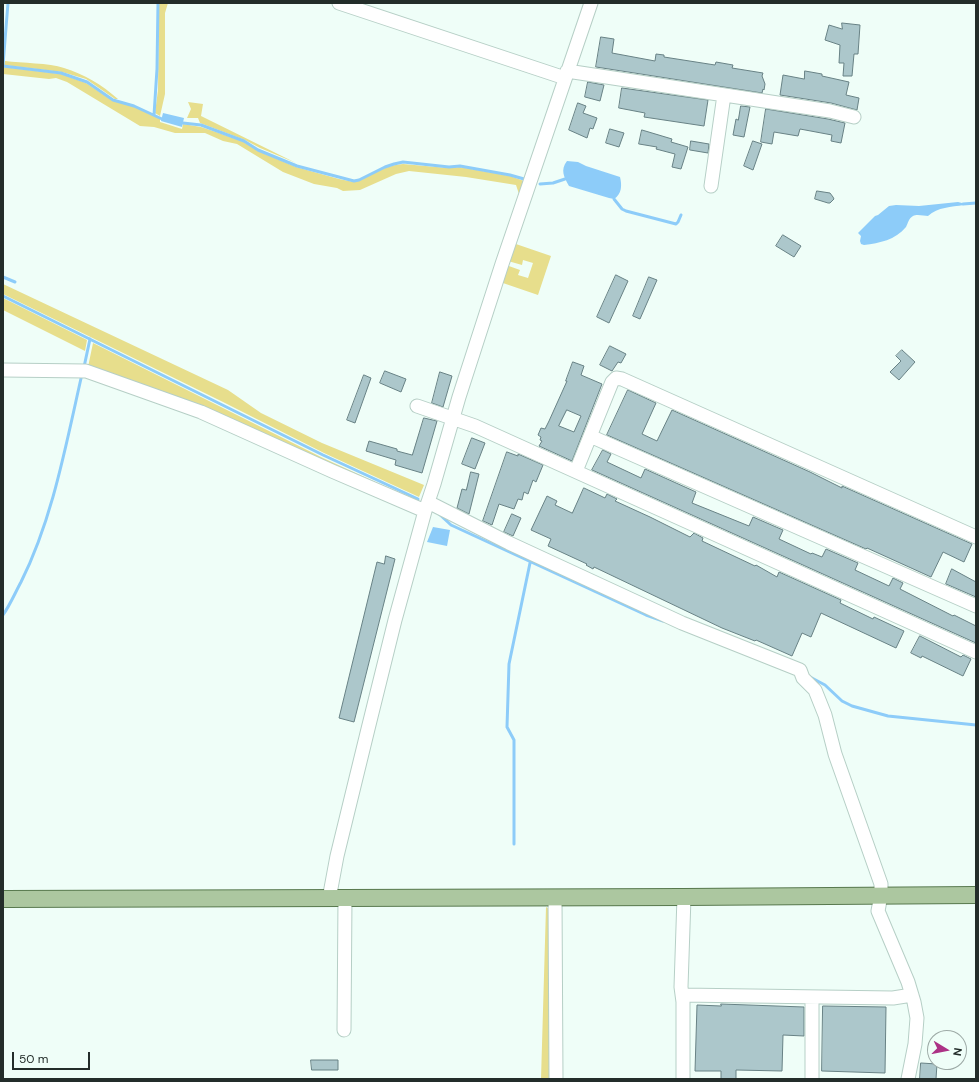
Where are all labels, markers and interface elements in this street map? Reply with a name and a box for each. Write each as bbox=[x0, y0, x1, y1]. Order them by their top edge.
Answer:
north arrow bbox=[927, 1030, 967, 1070]
scale bar bbox=[14, 1044, 92, 1070]
text: N bbox=[950, 1047, 965, 1057]
text: 50 m bbox=[19, 1051, 48, 1067]

